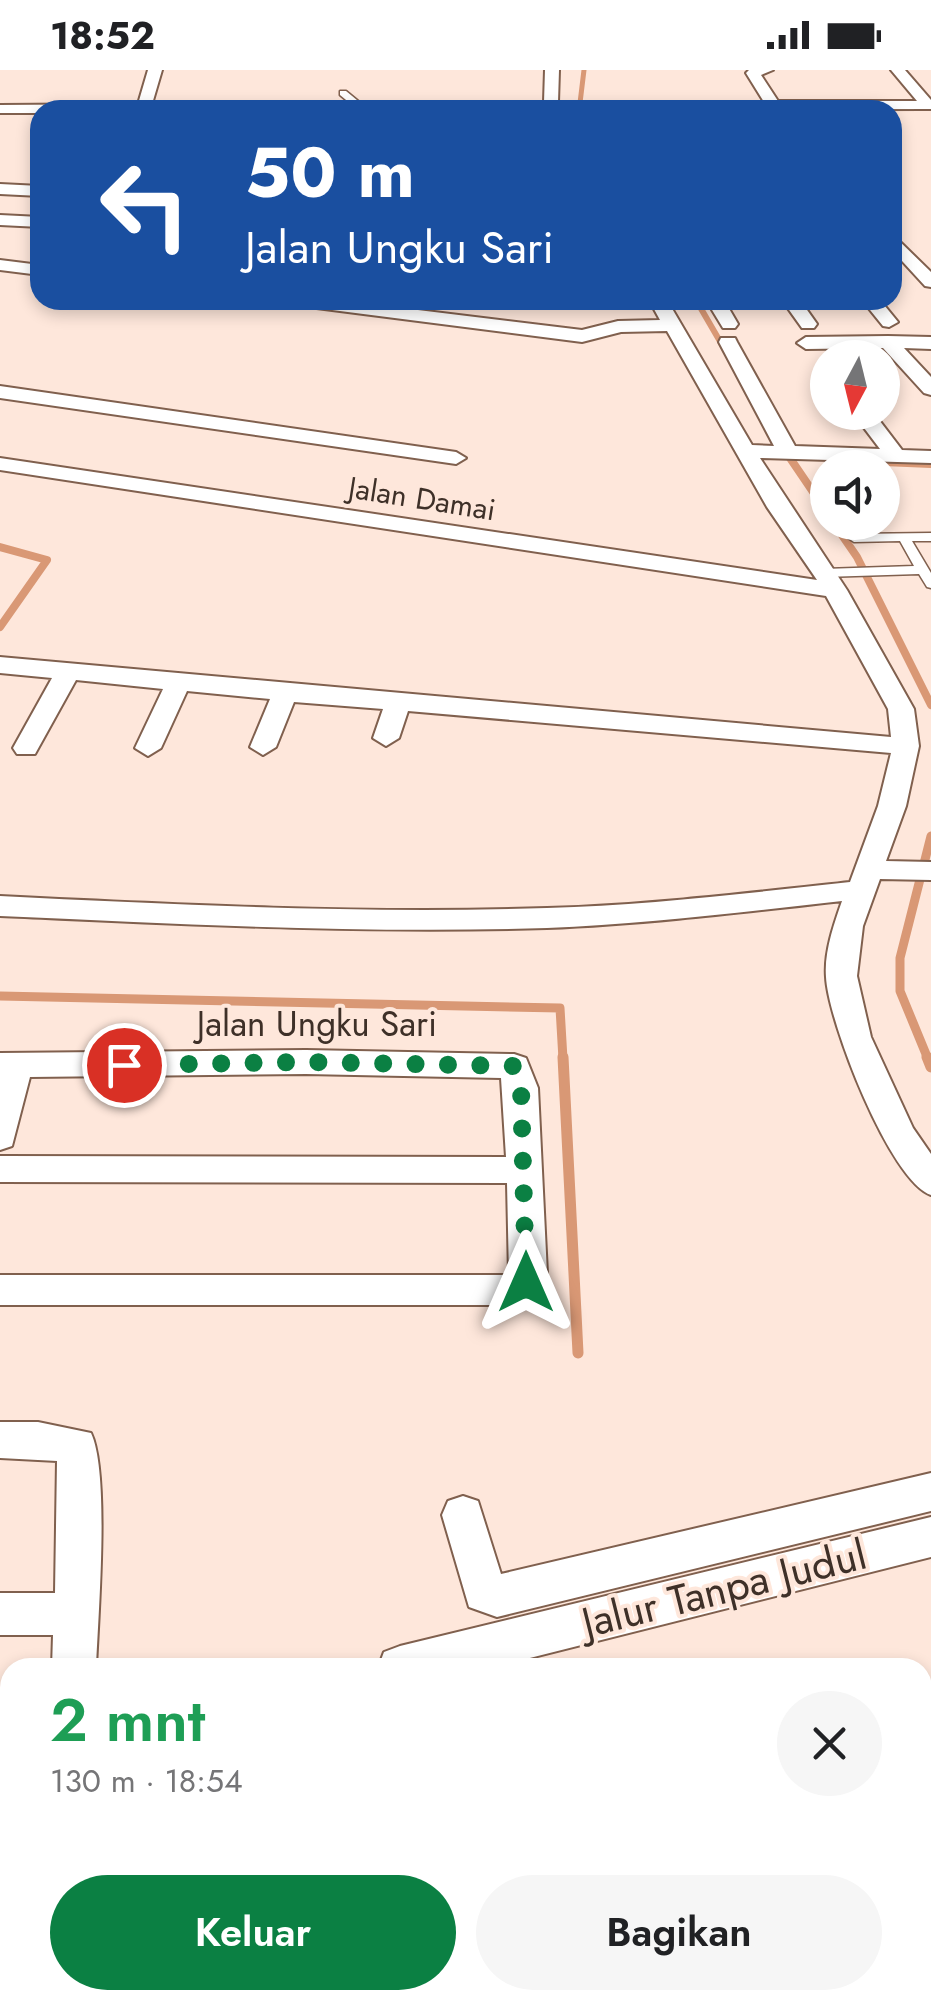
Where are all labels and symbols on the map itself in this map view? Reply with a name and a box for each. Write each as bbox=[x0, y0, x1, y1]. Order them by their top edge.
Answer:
north arrow bbox=[810, 340, 900, 430]
street label: Jalan Damai bbox=[342, 465, 499, 531]
street label: Jalan Ungku Sari bbox=[193, 999, 437, 1049]
pin bbox=[82, 1023, 167, 1108]
position arrow bbox=[474, 1230, 578, 1334]
street label: Jalur Tanpa Judul bbox=[571, 1524, 873, 1655]

